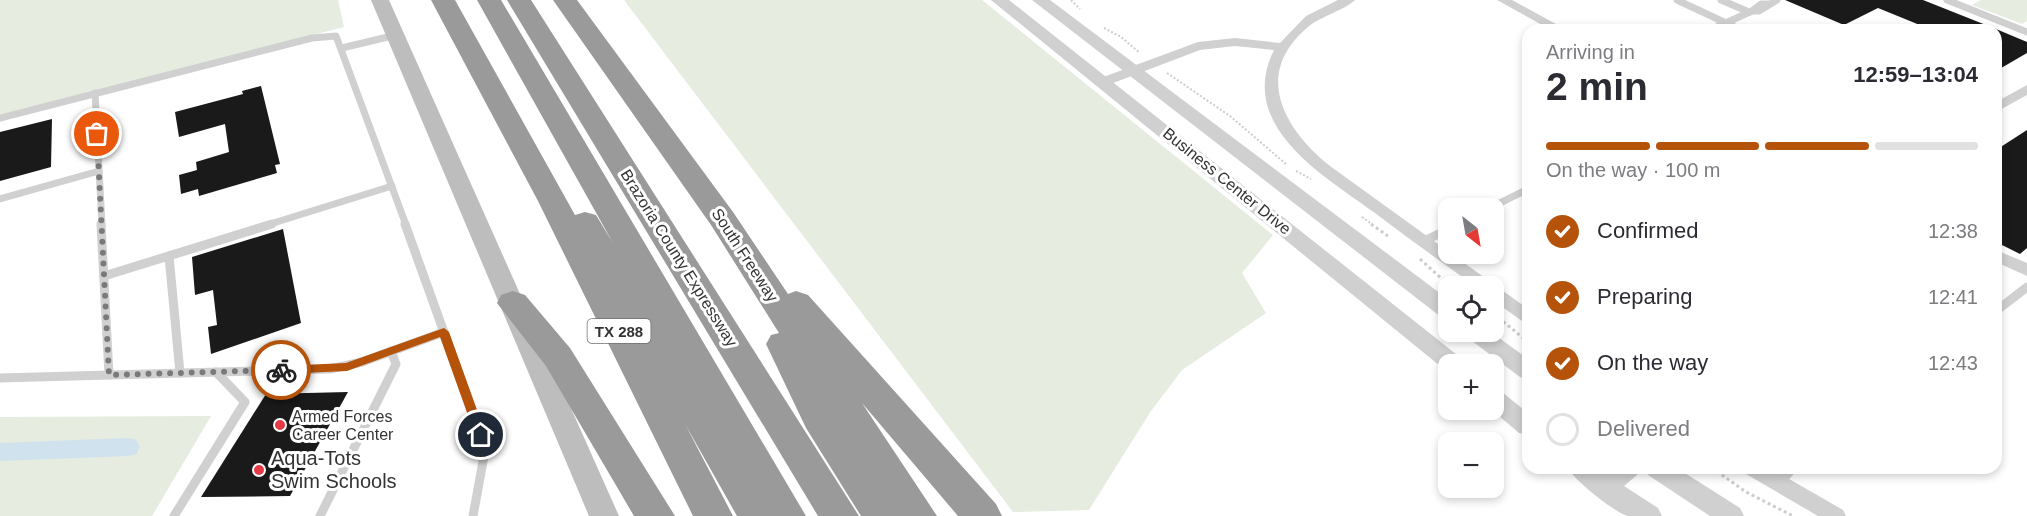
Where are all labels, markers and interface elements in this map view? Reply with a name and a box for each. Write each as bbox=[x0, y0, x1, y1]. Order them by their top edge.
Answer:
text: Arriving in bbox=[1546, 41, 1635, 63]
text: 12:59–13:04 bbox=[1853, 62, 1978, 87]
text: 2 min bbox=[1546, 65, 1648, 108]
pin bbox=[71, 108, 122, 159]
icon: bag bbox=[80, 117, 113, 150]
street label: Business Center Drive bbox=[1160, 124, 1294, 238]
text: On the way · 100 m bbox=[1546, 159, 1721, 181]
street label: Brazoria County Expressway bbox=[617, 166, 741, 350]
north arrow bbox=[1438, 198, 1504, 264]
map controls bbox=[1438, 198, 1504, 498]
street label: South Freeway bbox=[709, 205, 781, 305]
icon: check bbox=[1546, 215, 1579, 248]
text: Confirmed bbox=[1597, 218, 1698, 243]
text: 12:38 bbox=[1928, 220, 1978, 242]
button: locate bbox=[1438, 276, 1504, 342]
icon: check bbox=[1546, 281, 1579, 314]
text: Preparing bbox=[1597, 284, 1692, 309]
text: 12:41 bbox=[1928, 286, 1978, 308]
road number: TX 288 bbox=[588, 319, 650, 343]
courier bbox=[251, 340, 311, 400]
icon: check bbox=[1546, 347, 1579, 380]
text: On the way bbox=[1597, 350, 1708, 375]
text: 12:43 bbox=[1928, 352, 1978, 374]
icon: bike bbox=[265, 354, 298, 387]
button: + bbox=[1438, 354, 1504, 420]
place label: Armed Forces Career Center bbox=[292, 408, 394, 443]
pin bbox=[455, 409, 506, 460]
text: Delivered bbox=[1597, 416, 1690, 441]
marker: Armed Forces Career Center bbox=[273, 418, 287, 432]
icon: home bbox=[464, 418, 497, 451]
button: − bbox=[1438, 432, 1504, 498]
place label: Aqua-Tots Swim Schools bbox=[271, 447, 397, 492]
marker: Aqua-Tots Swim Schools bbox=[252, 463, 266, 477]

